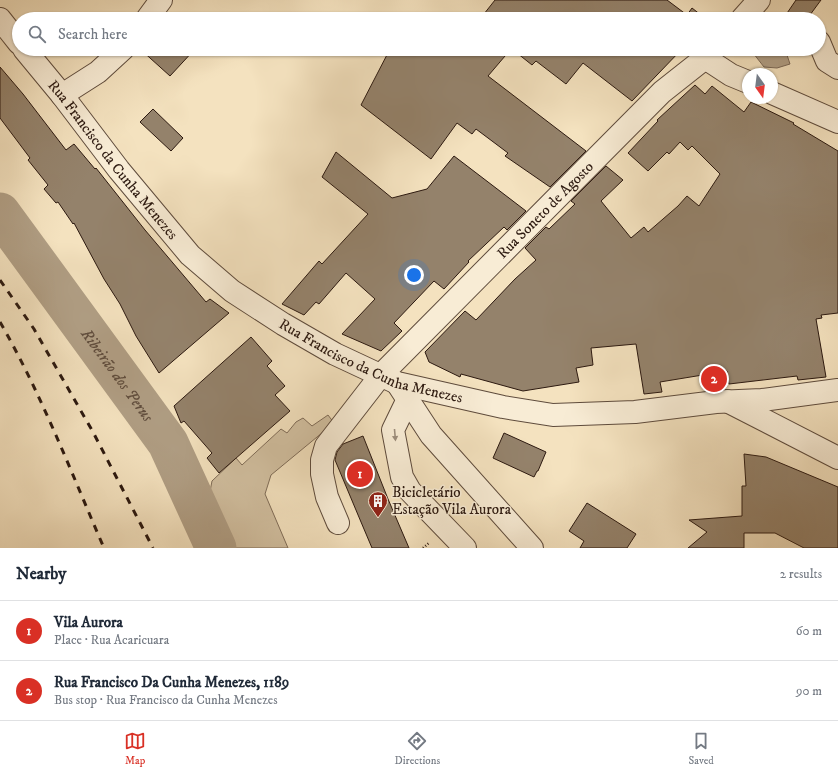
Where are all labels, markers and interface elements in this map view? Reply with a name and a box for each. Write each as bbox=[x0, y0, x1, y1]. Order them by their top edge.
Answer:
search box bbox=[12, 12, 826, 56]
icon: search bbox=[26, 23, 48, 45]
text: Search here bbox=[58, 25, 127, 44]
north arrow bbox=[742, 68, 778, 104]
street label: Rua Francisco da Cunha Menezes bbox=[44, 76, 182, 243]
street label: Rua Soneto de Agosto bbox=[493, 157, 598, 263]
your location bbox=[404, 265, 424, 285]
street label: Rua Francisco da Cunha Menezes bbox=[275, 315, 464, 408]
water label: Ribeirão dos Perus bbox=[76, 324, 158, 426]
pin: 2 bbox=[701, 364, 727, 394]
one-way arrow bbox=[391, 429, 398, 441]
pin: 1 bbox=[347, 459, 373, 489]
place label: Bicicletário Estação Vila Aurora bbox=[392, 483, 512, 519]
building icon: Bicicletário Estação Vila Aurora bbox=[367, 490, 389, 518]
text: Nearby bbox=[16, 563, 66, 585]
text: 2 results bbox=[780, 566, 822, 582]
text: Vila Aurora bbox=[54, 613, 123, 632]
text: 1 bbox=[27, 623, 31, 639]
text: 60 m bbox=[796, 623, 822, 639]
text: Place · Rua Acaricuara bbox=[54, 632, 169, 648]
text: Rua Francisco Da Cunha Menezes, 1189 bbox=[54, 673, 289, 692]
text: 2 bbox=[26, 683, 32, 699]
text: 90 m bbox=[796, 683, 822, 699]
text: Bus stop · Rua Francisco da Cunha Menezes bbox=[54, 692, 278, 708]
tab: Map bbox=[124, 730, 146, 768]
tab: Directions bbox=[395, 730, 440, 768]
tab: Saved bbox=[689, 730, 714, 768]

